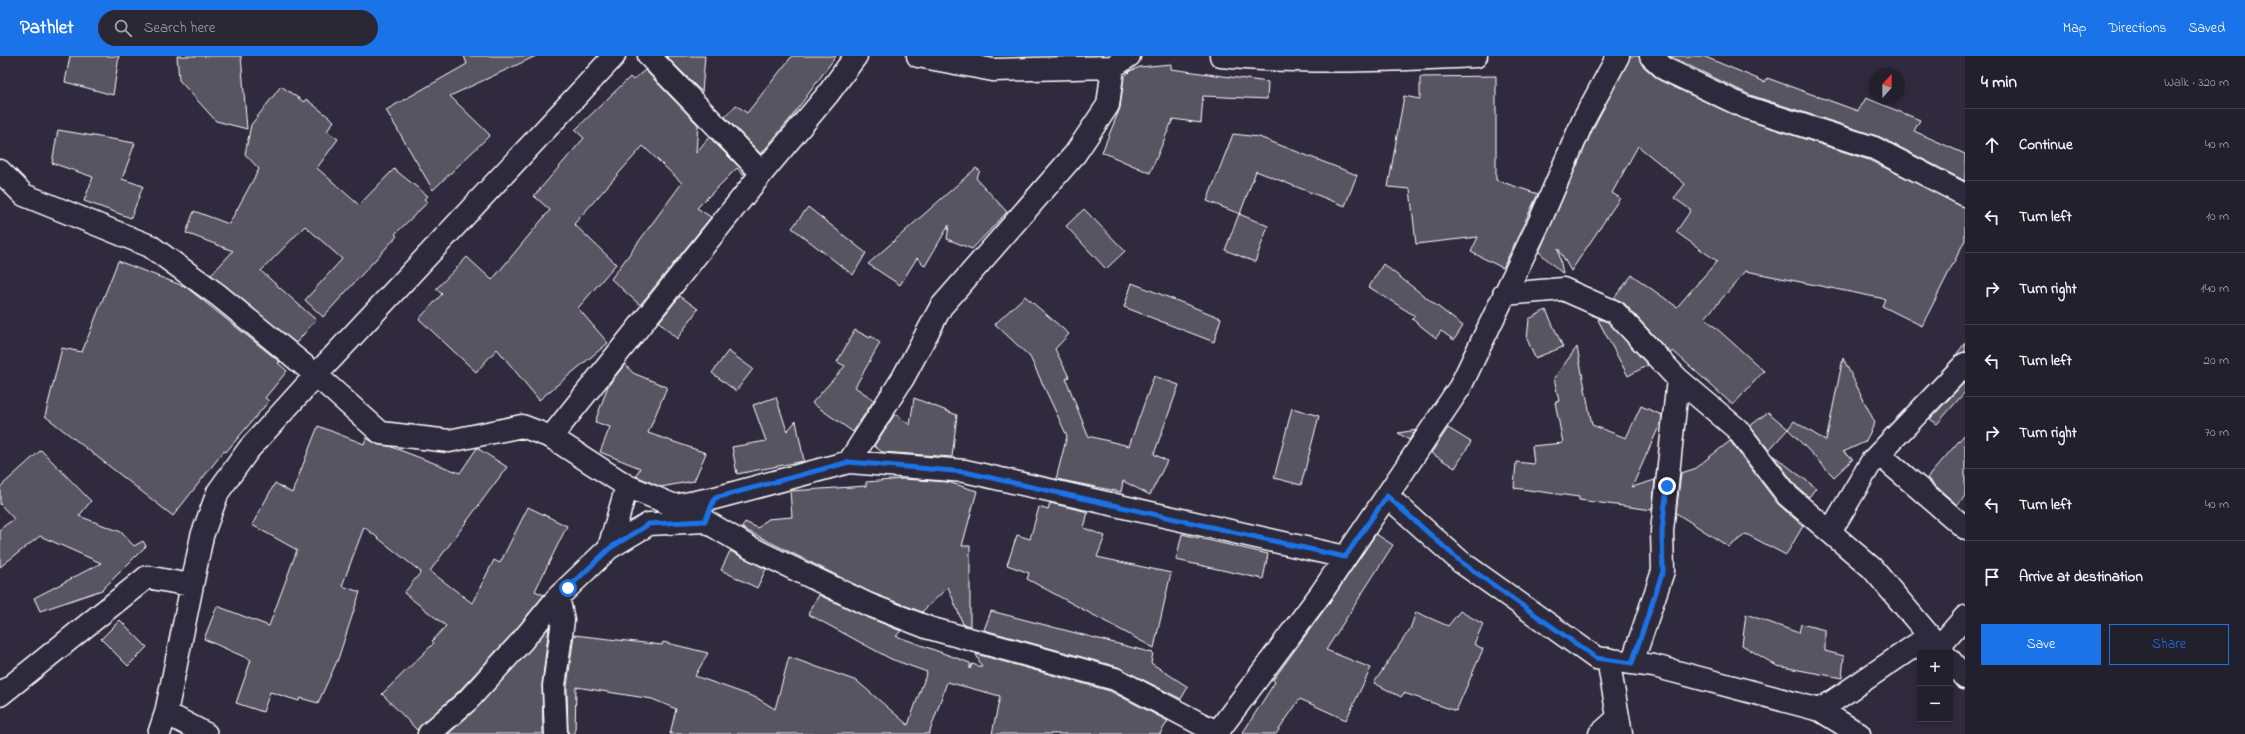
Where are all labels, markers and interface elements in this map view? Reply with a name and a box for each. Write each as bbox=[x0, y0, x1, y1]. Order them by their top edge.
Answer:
search box bbox=[98, 10, 378, 46]
text: Pathlet bbox=[20, 15, 74, 42]
icon: search bbox=[112, 17, 134, 39]
text: Search here bbox=[144, 17, 215, 39]
text: Map bbox=[2063, 18, 2086, 39]
text: Directions bbox=[2108, 18, 2166, 39]
text: Saved bbox=[2188, 18, 2225, 39]
north arrow bbox=[1869, 68, 1905, 104]
text: 4 min bbox=[1981, 70, 2017, 95]
text: Walk · 320 m bbox=[2164, 73, 2229, 92]
icon: ahead bbox=[1981, 134, 2003, 156]
text: Continue bbox=[2019, 134, 2073, 156]
text: 40 m bbox=[2205, 135, 2229, 154]
icon: left bbox=[1981, 206, 2003, 228]
text: Turn left bbox=[2019, 206, 2072, 228]
text: 10 m bbox=[2206, 207, 2229, 226]
icon: right bbox=[1981, 278, 2003, 300]
text: Turn right bbox=[2019, 278, 2077, 300]
text: 140 m bbox=[2201, 279, 2229, 298]
icon: left bbox=[1981, 350, 2003, 372]
text: Turn left bbox=[2019, 350, 2072, 372]
text: 20 m bbox=[2204, 351, 2229, 370]
icon: right bbox=[1981, 422, 2003, 444]
text: Turn right bbox=[2019, 422, 2077, 444]
text: 70 m bbox=[2205, 423, 2229, 442]
route end bbox=[1658, 477, 1676, 495]
icon: left bbox=[1981, 494, 2003, 516]
text: Turn left bbox=[2019, 494, 2072, 516]
text: 40 m bbox=[2205, 495, 2229, 514]
icon: arrive bbox=[1981, 566, 2003, 588]
text: Arrive at destination bbox=[2019, 566, 2143, 588]
route start bbox=[559, 579, 577, 597]
button: Save bbox=[1981, 624, 2101, 665]
button: Share bbox=[2109, 624, 2229, 665]
map controls bbox=[1917, 650, 1953, 722]
button: + bbox=[1917, 650, 1953, 686]
button: − bbox=[1917, 686, 1953, 722]

